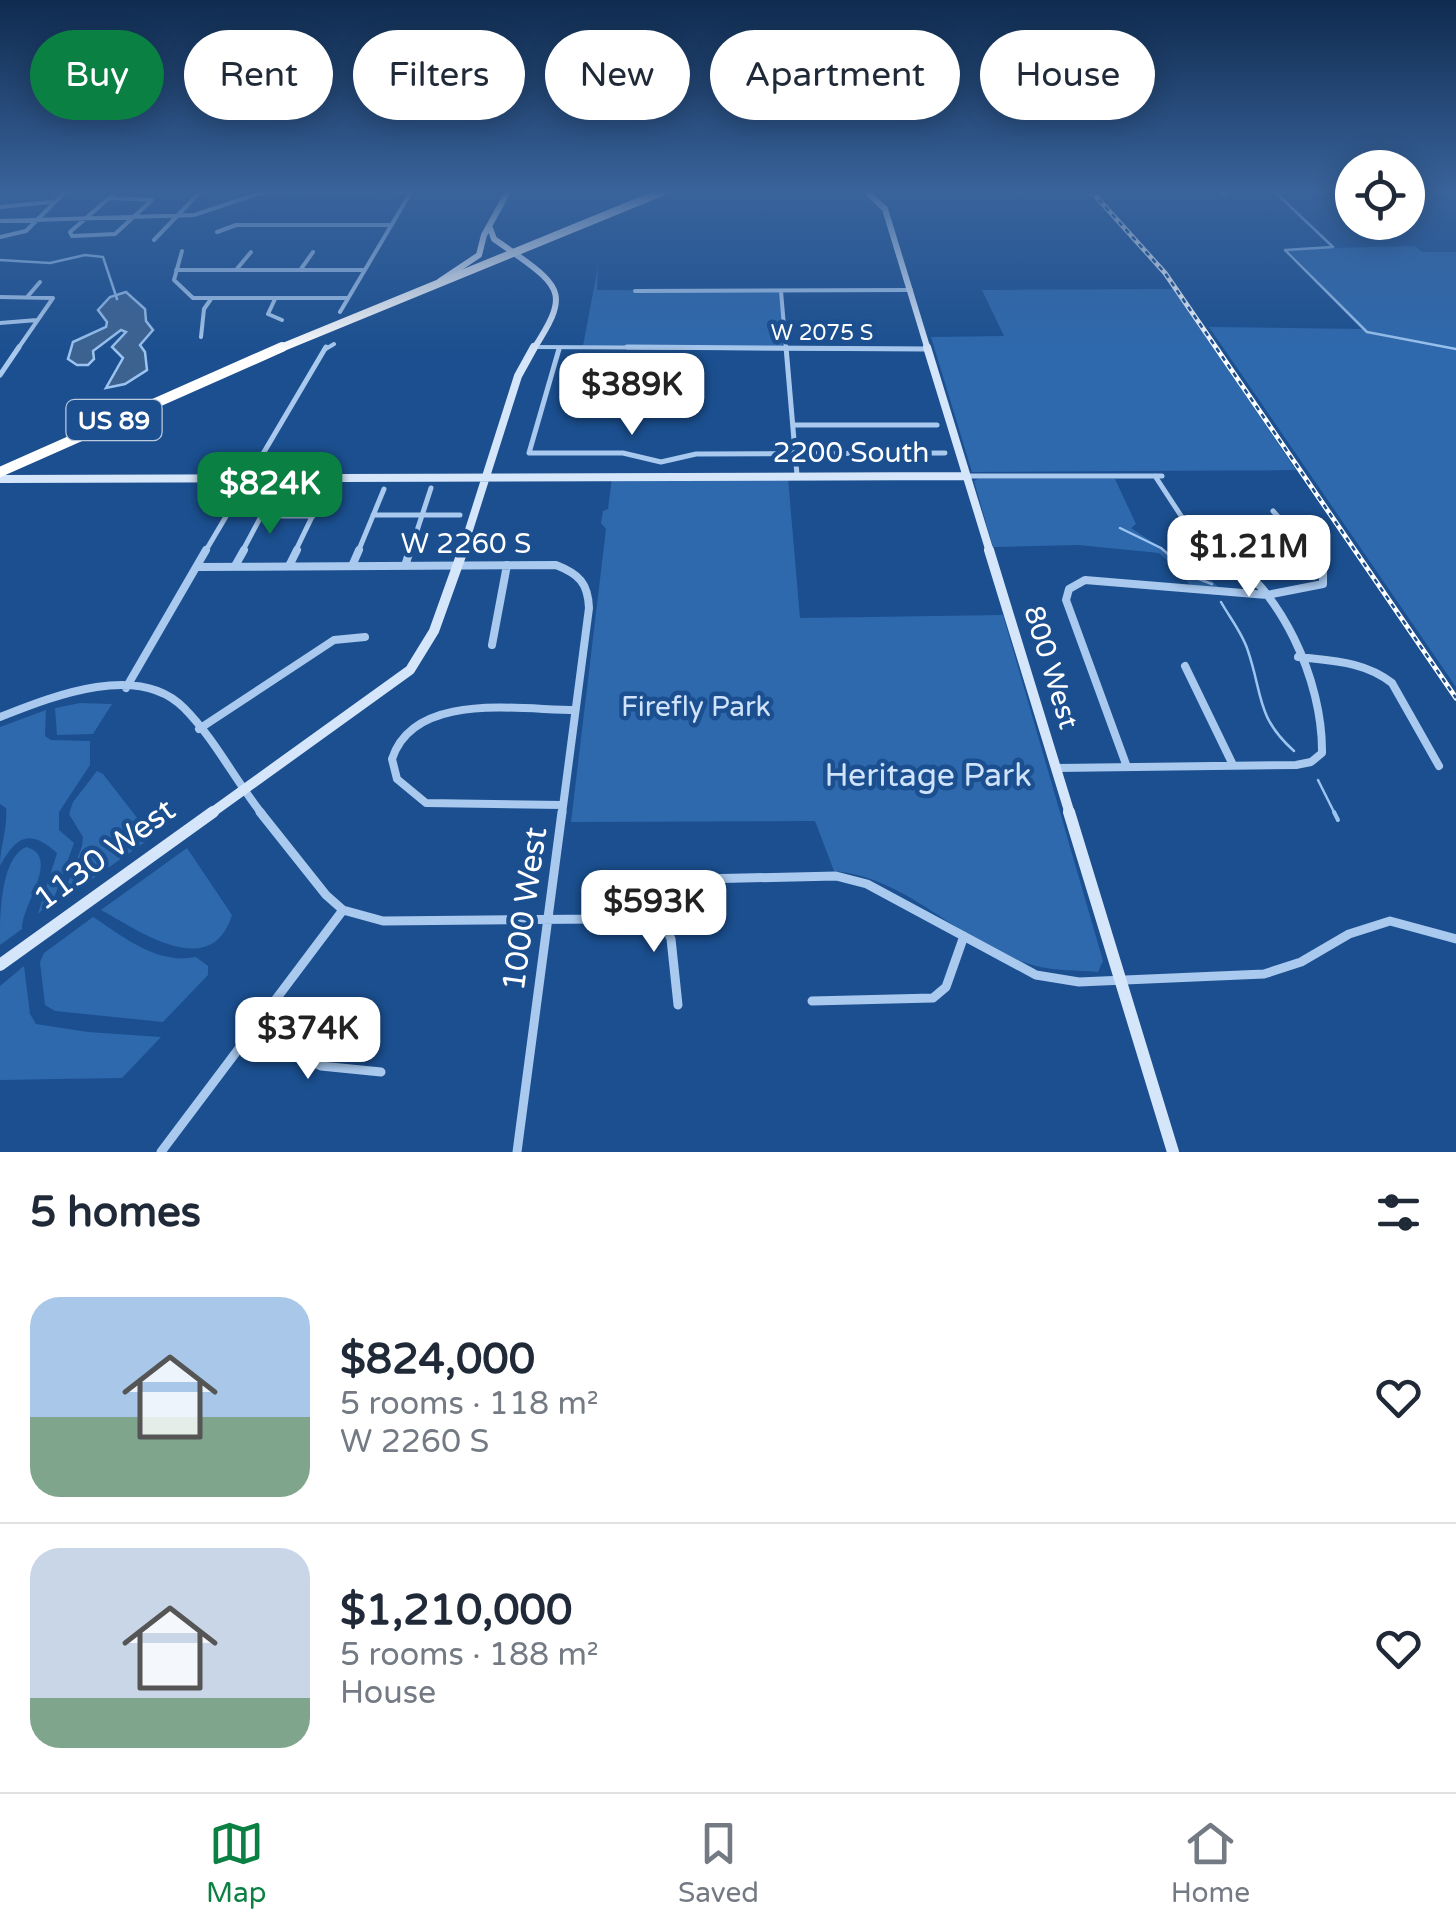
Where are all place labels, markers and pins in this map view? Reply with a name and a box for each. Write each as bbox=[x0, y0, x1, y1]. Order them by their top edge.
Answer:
pin: $389K bbox=[562, 353, 702, 438]
pin: $824K bbox=[200, 452, 340, 537]
pin: $1.21M bbox=[1168, 515, 1330, 600]
pin: $593K bbox=[584, 870, 724, 955]
pin: $374K bbox=[238, 997, 378, 1082]

